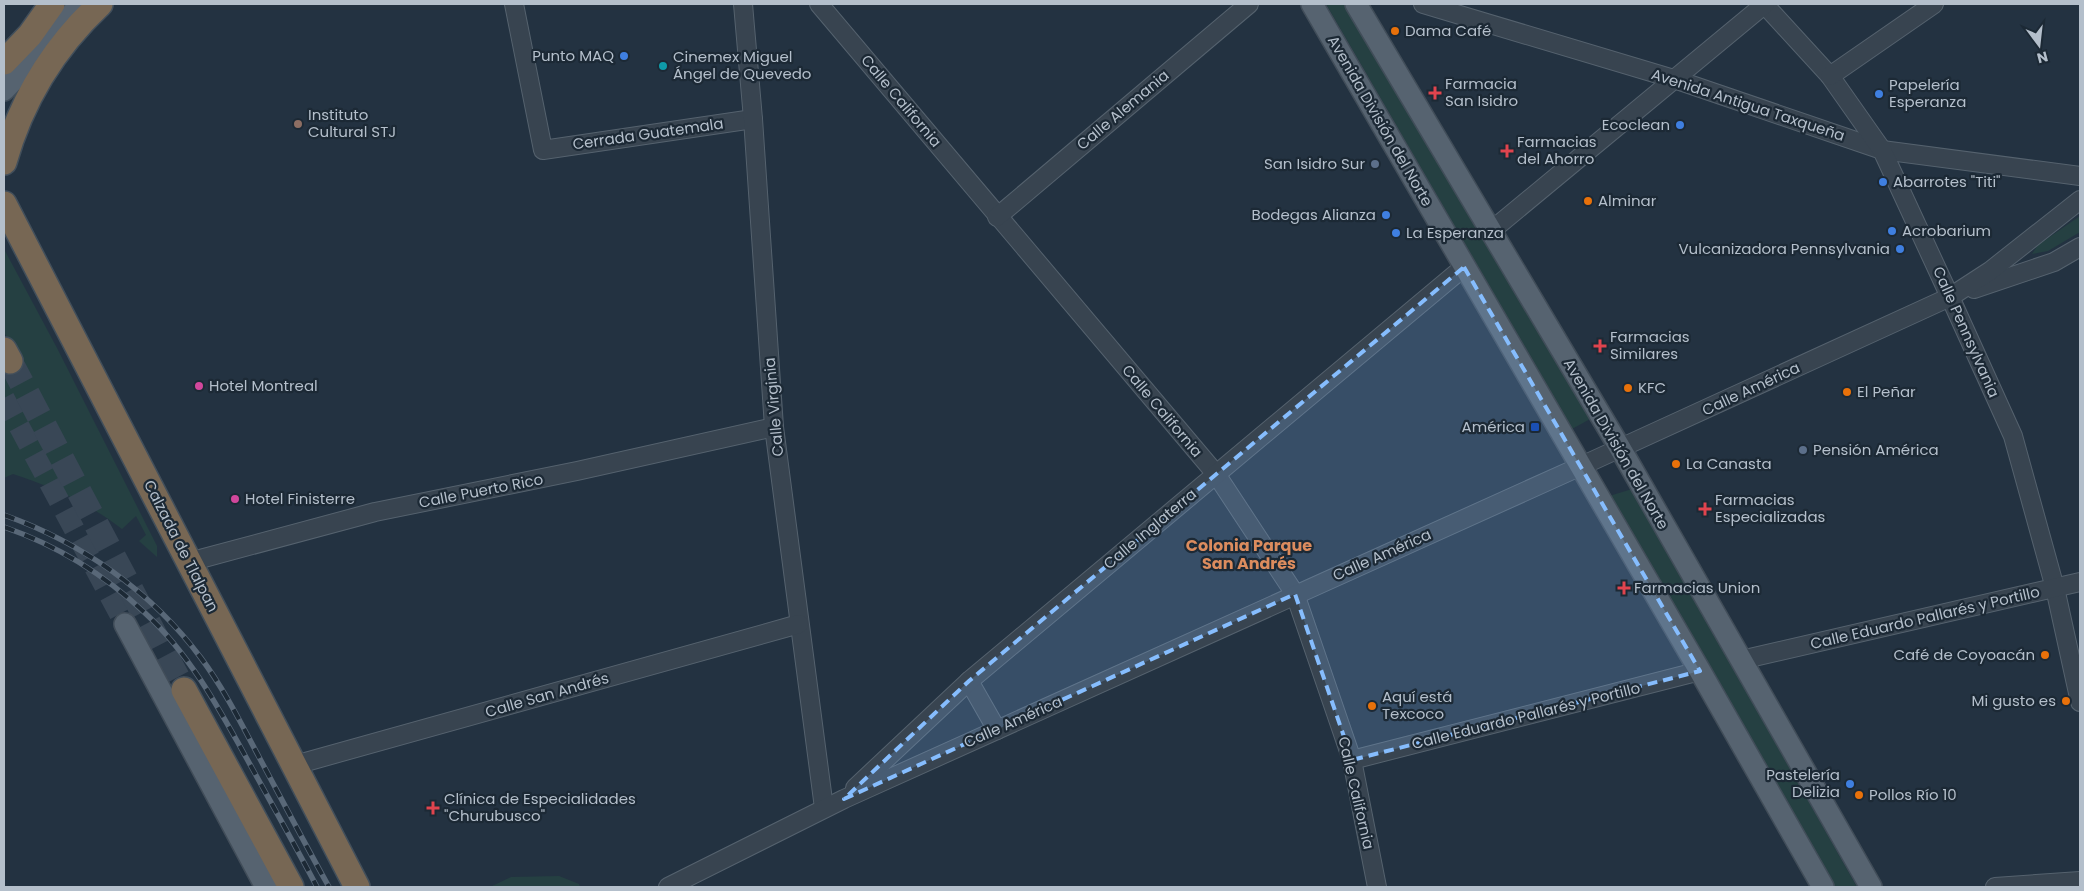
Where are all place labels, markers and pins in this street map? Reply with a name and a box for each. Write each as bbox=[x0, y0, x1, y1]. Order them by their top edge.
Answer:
place label: Dama Café bbox=[1405, 20, 1491, 41]
marker: Dama Café bbox=[1389, 25, 1401, 37]
place label: Punto MAQ bbox=[532, 45, 614, 66]
place label: Cinemex Miguel Ángel de Quevedo bbox=[673, 46, 811, 84]
marker: Punto MAQ bbox=[618, 50, 630, 62]
marker: Cinemex Miguel Ángel de Quevedo bbox=[657, 60, 669, 72]
place label: Farmacia San Isidro bbox=[1445, 73, 1518, 111]
place label: Papelería Esperanza bbox=[1889, 74, 1966, 112]
marker: Farmacia San Isidro bbox=[1429, 87, 1441, 99]
marker: Papelería Esperanza bbox=[1873, 88, 1885, 100]
place label: Instituto Cultural STJ bbox=[308, 104, 396, 142]
place label: Ecoclean bbox=[1602, 114, 1670, 135]
marker: Instituto Cultural STJ bbox=[292, 118, 304, 130]
marker: Ecoclean bbox=[1674, 119, 1686, 131]
place label: Farmacias del Ahorro bbox=[1517, 131, 1597, 169]
marker: Farmacias del Ahorro bbox=[1501, 145, 1513, 157]
place label: San Isidro Sur bbox=[1264, 153, 1365, 174]
marker: San Isidro Sur bbox=[1369, 158, 1381, 170]
place label: Abarrotes "Titi" bbox=[1893, 171, 2001, 192]
marker: Abarrotes "Titi" bbox=[1877, 176, 1889, 188]
place label: Alminar bbox=[1598, 190, 1657, 211]
marker: Alminar bbox=[1582, 195, 1594, 207]
place label: Bodegas Alianza bbox=[1251, 204, 1376, 225]
marker: Bodegas Alianza bbox=[1380, 209, 1392, 221]
place label: Acrobarium bbox=[1902, 220, 1991, 241]
place label: La Esperanza bbox=[1406, 222, 1504, 243]
marker: Acrobarium bbox=[1886, 225, 1898, 237]
marker: La Esperanza bbox=[1390, 227, 1402, 239]
place label: Vulcanizadora Pennsylvania bbox=[1678, 238, 1890, 259]
marker: Vulcanizadora Pennsylvania bbox=[1894, 243, 1906, 255]
place label: Farmacias Similares bbox=[1610, 326, 1690, 364]
marker: Farmacias Similares bbox=[1594, 340, 1606, 352]
place label: Hotel Montreal bbox=[209, 375, 318, 396]
place label: KFC bbox=[1638, 377, 1666, 398]
marker: Hotel Montreal bbox=[193, 380, 205, 392]
place label: El Peñar bbox=[1857, 381, 1916, 402]
marker: KFC bbox=[1622, 382, 1634, 394]
marker: El Peñar bbox=[1841, 386, 1853, 398]
place label: América bbox=[1462, 416, 1525, 437]
marker: América bbox=[1529, 421, 1541, 433]
place label: Pensión América bbox=[1813, 439, 1939, 460]
marker: Pensión América bbox=[1797, 444, 1809, 456]
place label: La Canasta bbox=[1686, 453, 1772, 474]
marker: La Canasta bbox=[1670, 458, 1682, 470]
place label: Hotel Finisterre bbox=[245, 488, 355, 509]
place label: Farmacias Especializadas bbox=[1715, 489, 1826, 527]
marker: Hotel Finisterre bbox=[229, 493, 241, 505]
marker: Farmacias Especializadas bbox=[1699, 503, 1711, 515]
place label: Farmacias Union bbox=[1634, 577, 1760, 598]
marker: Farmacias Union bbox=[1618, 582, 1630, 594]
place label: Café de Coyoacán bbox=[1893, 644, 2035, 665]
marker: Café de Coyoacán bbox=[2039, 649, 2051, 661]
place label: Aquí está Texcoco bbox=[1382, 686, 1452, 724]
place label: Mi gusto es bbox=[1972, 690, 2056, 711]
marker: Mi gusto es bbox=[2060, 695, 2072, 707]
marker: Aquí está Texcoco bbox=[1366, 700, 1378, 712]
place label: Pastelería Delizia bbox=[1766, 764, 1840, 802]
marker: Pastelería Delizia bbox=[1844, 778, 1856, 790]
place label: Pollos Río 10 bbox=[1869, 784, 1957, 805]
place label: Clínica de Especialidades "Churubusco" bbox=[444, 788, 636, 826]
marker: Pollos Río 10 bbox=[1853, 789, 1865, 801]
marker: Clínica de Especialidades "Churubusco" bbox=[426, 801, 440, 815]

